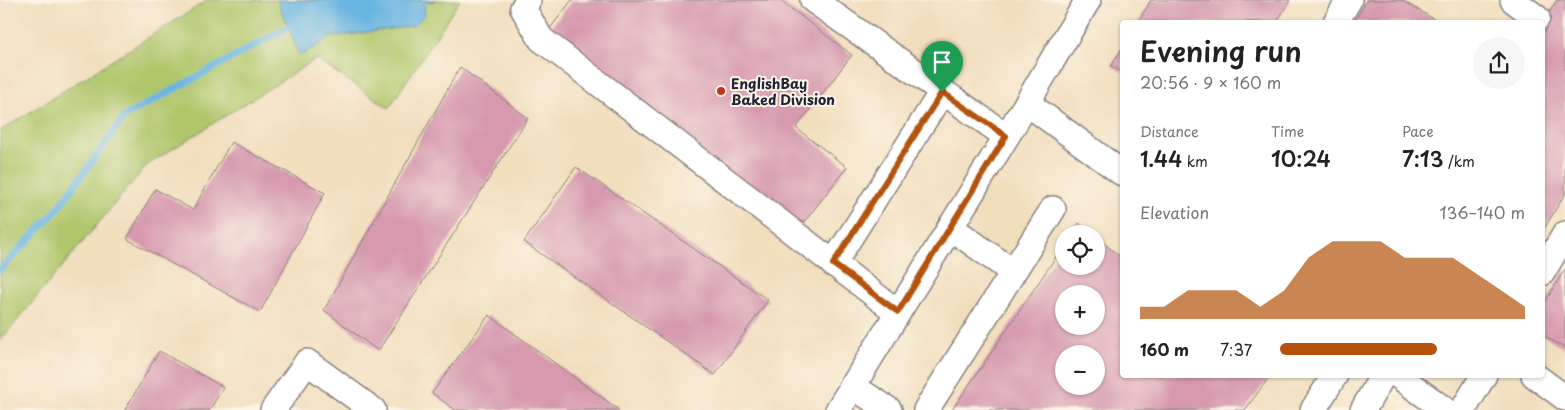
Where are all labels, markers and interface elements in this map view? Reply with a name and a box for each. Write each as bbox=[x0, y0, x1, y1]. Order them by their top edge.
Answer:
text: Evening run bbox=[1140, 29, 1302, 72]
button: share bbox=[1473, 37, 1525, 89]
pin bbox=[921, 41, 963, 92]
icon: arrive bbox=[928, 48, 956, 76]
text: 20:56 · 9 × 160 m bbox=[1140, 70, 1281, 94]
place label: EnglishBay Baked Division bbox=[731, 73, 835, 110]
marker: EnglishBay Baked Division bbox=[715, 85, 727, 97]
text: Distance bbox=[1140, 121, 1199, 142]
text: Time bbox=[1271, 121, 1304, 142]
text: Pace bbox=[1402, 121, 1434, 142]
text: 1.44 bbox=[1140, 142, 1182, 174]
text: 10:24 bbox=[1271, 142, 1331, 174]
text: 7:13 bbox=[1402, 142, 1443, 174]
text: km bbox=[1182, 151, 1208, 172]
text: /km bbox=[1443, 151, 1475, 172]
text: Elevation bbox=[1140, 200, 1209, 224]
text: 136–140 m bbox=[1440, 200, 1525, 224]
map controls bbox=[1055, 225, 1105, 395]
button: locate bbox=[1055, 225, 1105, 275]
button: + bbox=[1055, 285, 1105, 335]
text: 160 m bbox=[1140, 337, 1189, 361]
text: 7:37 bbox=[1220, 337, 1252, 361]
button: − bbox=[1055, 345, 1105, 395]

